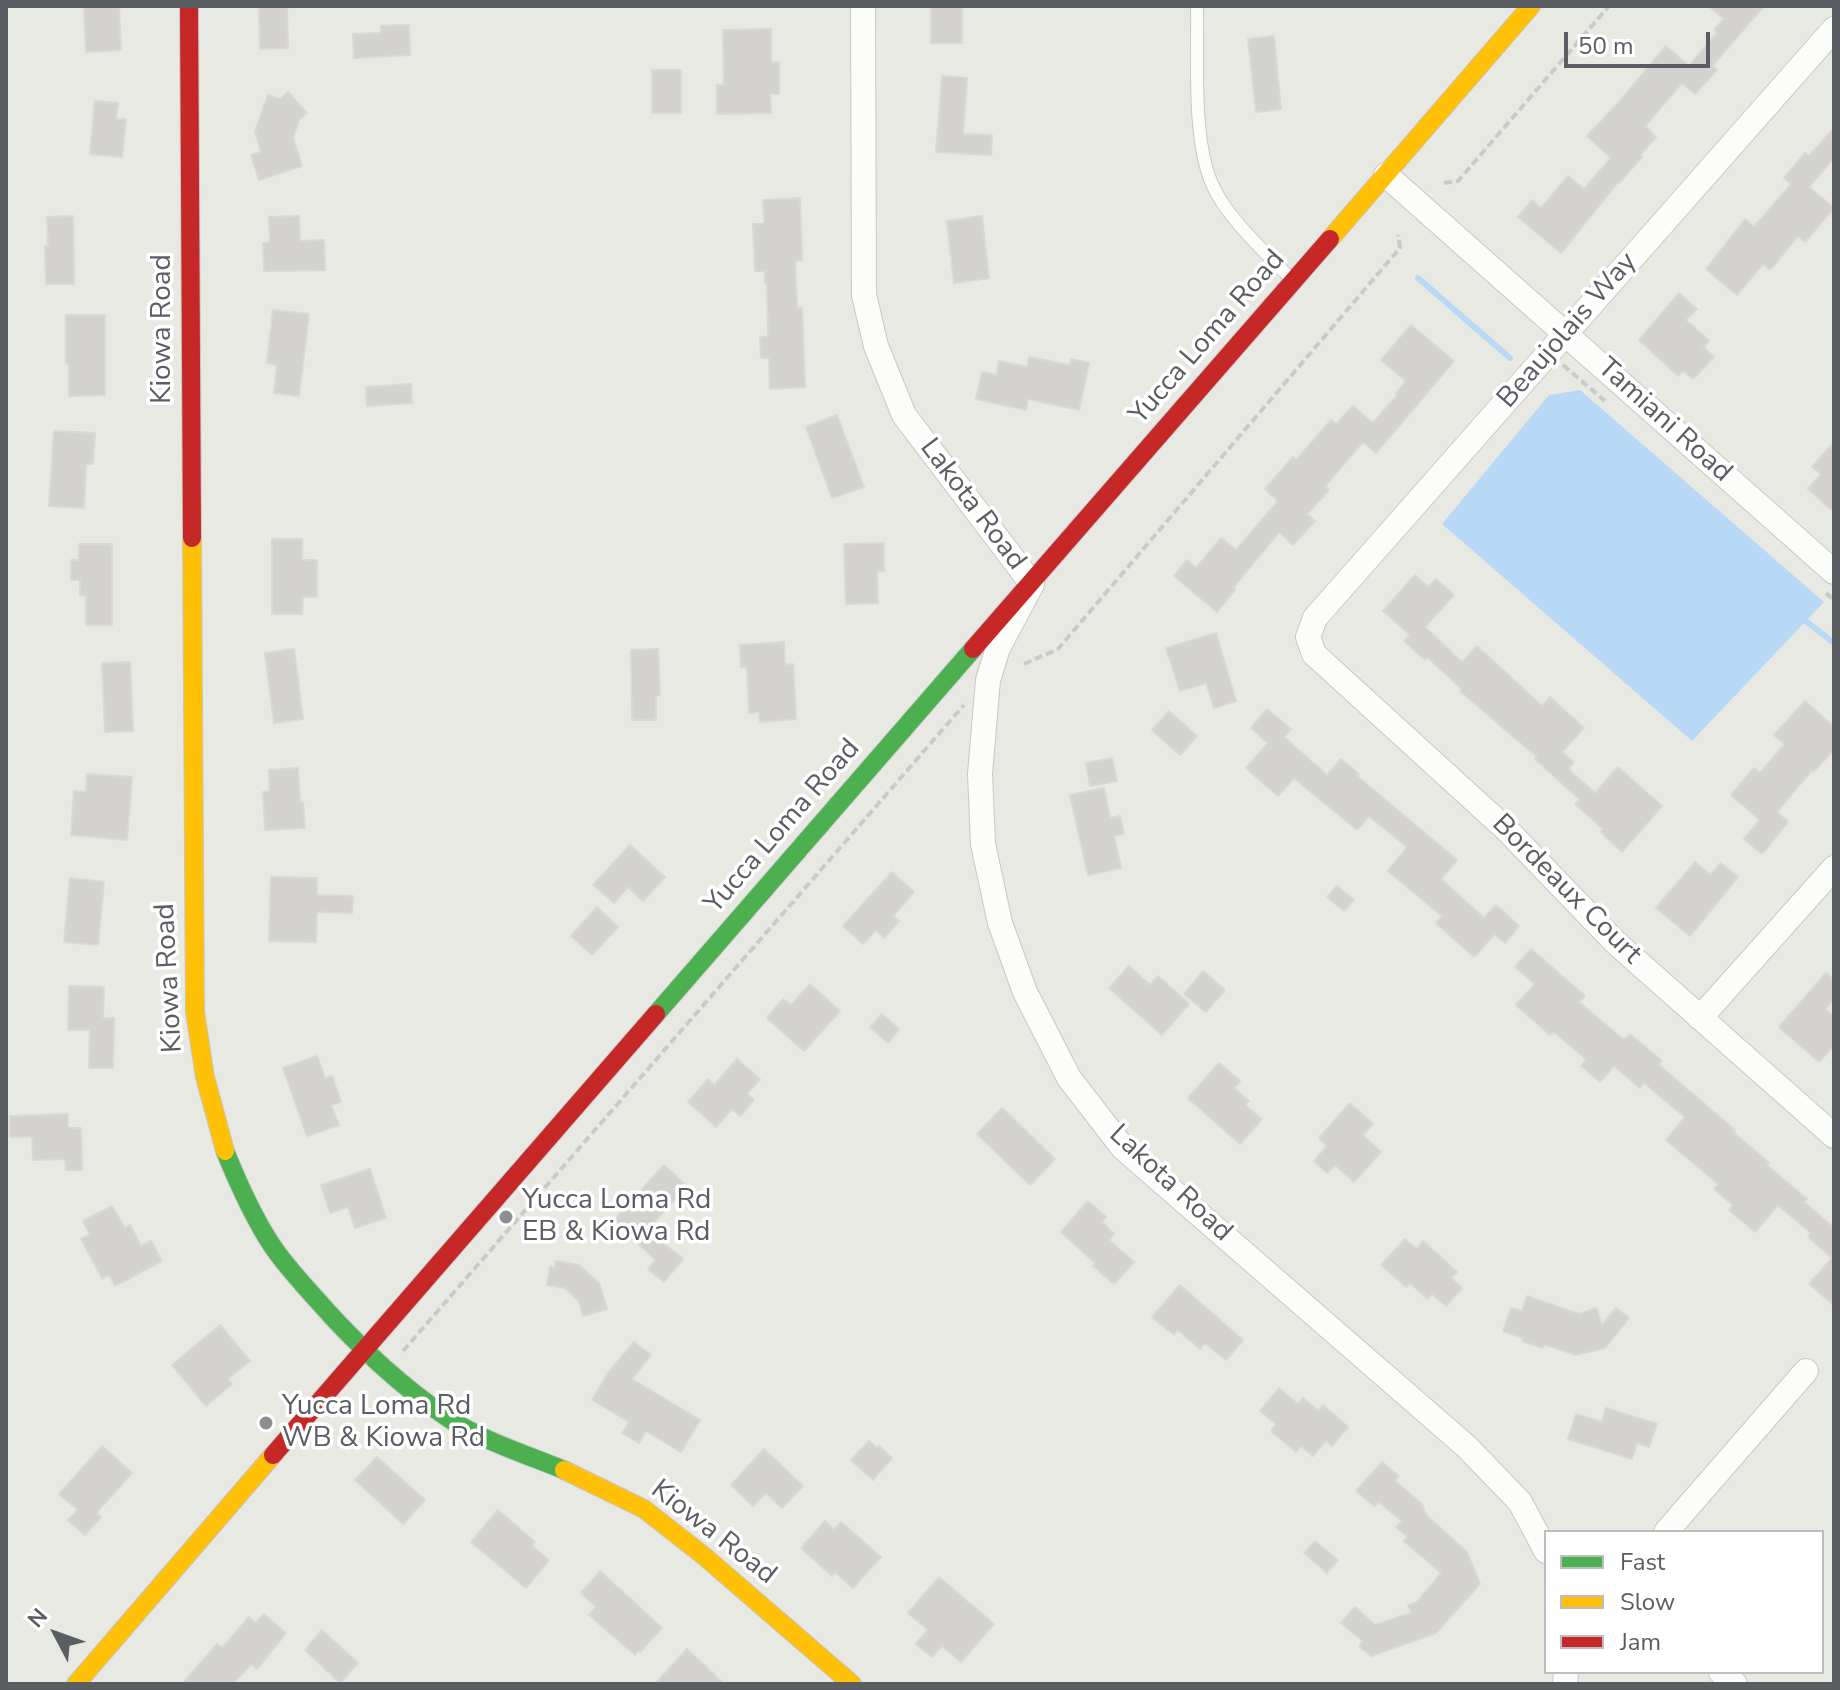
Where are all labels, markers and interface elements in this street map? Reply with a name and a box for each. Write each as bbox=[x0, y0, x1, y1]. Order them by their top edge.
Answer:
scale bar bbox=[1568, 16, 1714, 66]
text: 50 m bbox=[1578, 30, 1634, 62]
street label: Yucca Loma Road bbox=[1123, 244, 1293, 432]
street label: Beaujolais Way bbox=[1491, 246, 1645, 416]
street label: Kiowa Road bbox=[146, 254, 180, 404]
street label: Tamiani Road bbox=[1590, 352, 1738, 490]
street label: Lakota Road bbox=[912, 433, 1032, 577]
street label: Yucca Loma Road bbox=[698, 733, 868, 921]
street label: Bordeaux Court bbox=[1484, 808, 1648, 972]
street label: Kiowa Road bbox=[149, 902, 191, 1054]
street label: Lakota Road bbox=[1101, 1118, 1239, 1250]
place label: Yucca Loma Rd EB & Kiowa Rd bbox=[522, 1184, 711, 1250]
marker: Yucca Loma Rd EB & Kiowa Rd bbox=[497, 1208, 515, 1226]
place label: Yucca Loma Rd WB & Kiowa Rd bbox=[282, 1390, 485, 1456]
marker: Yucca Loma Rd WB & Kiowa Rd bbox=[257, 1414, 275, 1432]
street label: Kiowa Road bbox=[644, 1474, 782, 1592]
legend bbox=[1544, 1530, 1824, 1674]
text: Fast bbox=[1620, 1546, 1665, 1578]
text: Slow bbox=[1620, 1586, 1675, 1618]
north arrow bbox=[16, 1594, 96, 1674]
text: N bbox=[21, 1602, 55, 1634]
text: Jam bbox=[1620, 1626, 1661, 1658]

